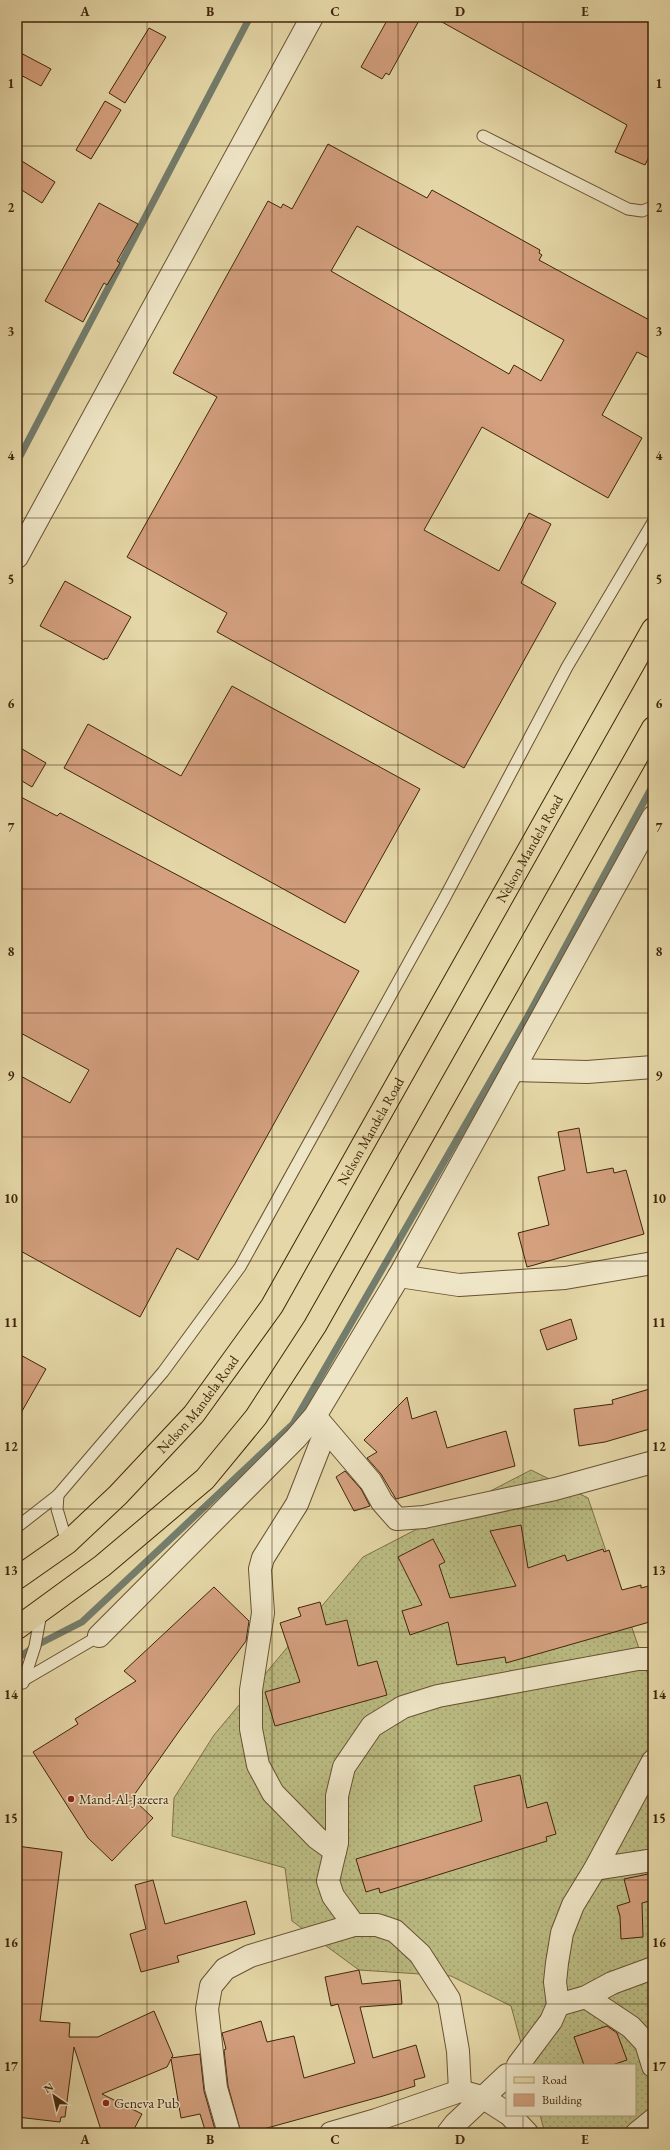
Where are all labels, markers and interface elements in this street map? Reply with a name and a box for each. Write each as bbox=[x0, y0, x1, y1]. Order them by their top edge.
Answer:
text: A bbox=[79, 3, 90, 20]
text: B bbox=[206, 3, 214, 20]
text: C bbox=[330, 3, 340, 20]
text: D bbox=[455, 3, 465, 20]
text: E bbox=[581, 3, 589, 20]
text: 1 bbox=[8, 75, 15, 92]
text: 1 bbox=[656, 75, 663, 92]
text: 2 bbox=[8, 199, 15, 216]
text: 2 bbox=[656, 199, 663, 216]
text: 3 bbox=[8, 323, 15, 340]
text: 3 bbox=[656, 323, 663, 340]
text: 4 bbox=[8, 447, 15, 464]
text: 4 bbox=[656, 447, 663, 464]
text: 5 bbox=[8, 571, 14, 588]
text: 5 bbox=[656, 571, 662, 588]
text: 6 bbox=[8, 695, 15, 712]
text: 6 bbox=[656, 695, 663, 712]
street label: Nelson Mandela Road bbox=[492, 791, 567, 906]
text: 7 bbox=[8, 819, 15, 836]
text: 7 bbox=[656, 819, 663, 836]
text: 8 bbox=[8, 943, 15, 960]
text: 8 bbox=[656, 943, 663, 960]
text: 9 bbox=[8, 1067, 15, 1084]
text: 9 bbox=[656, 1067, 663, 1084]
street label: Nelson Mandela Road bbox=[333, 1073, 408, 1188]
text: 10 bbox=[4, 1190, 18, 1207]
text: 10 bbox=[652, 1190, 666, 1207]
text: 11 bbox=[4, 1314, 18, 1331]
text: 11 bbox=[652, 1314, 666, 1331]
street label: Nelson Mandela Road bbox=[153, 1351, 243, 1457]
text: 12 bbox=[4, 1438, 18, 1455]
text: 12 bbox=[652, 1438, 666, 1455]
text: 13 bbox=[4, 1562, 18, 1579]
text: 13 bbox=[652, 1562, 666, 1579]
text: 14 bbox=[4, 1686, 18, 1703]
text: 14 bbox=[652, 1686, 666, 1703]
place label: Mand-Al-Jazeera bbox=[79, 1790, 169, 1808]
marker: Mand-Al-Jazeera bbox=[66, 1794, 76, 1804]
text: 15 bbox=[4, 1810, 18, 1827]
text: 15 bbox=[652, 1810, 666, 1827]
text: 16 bbox=[4, 1934, 18, 1951]
text: 16 bbox=[652, 1934, 666, 1951]
text: 17 bbox=[4, 2058, 18, 2075]
text: 17 bbox=[652, 2058, 666, 2075]
legend bbox=[506, 2064, 636, 2116]
text: Road bbox=[542, 2072, 568, 2088]
north arrow bbox=[34, 2076, 74, 2116]
text: N bbox=[41, 2079, 56, 2096]
text: Building bbox=[542, 2092, 583, 2108]
place label: Geneva Pub bbox=[114, 2094, 179, 2112]
marker: Geneva Pub bbox=[101, 2098, 111, 2108]
text: A bbox=[79, 2131, 90, 2148]
text: B bbox=[206, 2131, 214, 2148]
text: C bbox=[330, 2131, 340, 2148]
text: D bbox=[455, 2131, 465, 2148]
text: E bbox=[581, 2131, 589, 2148]

